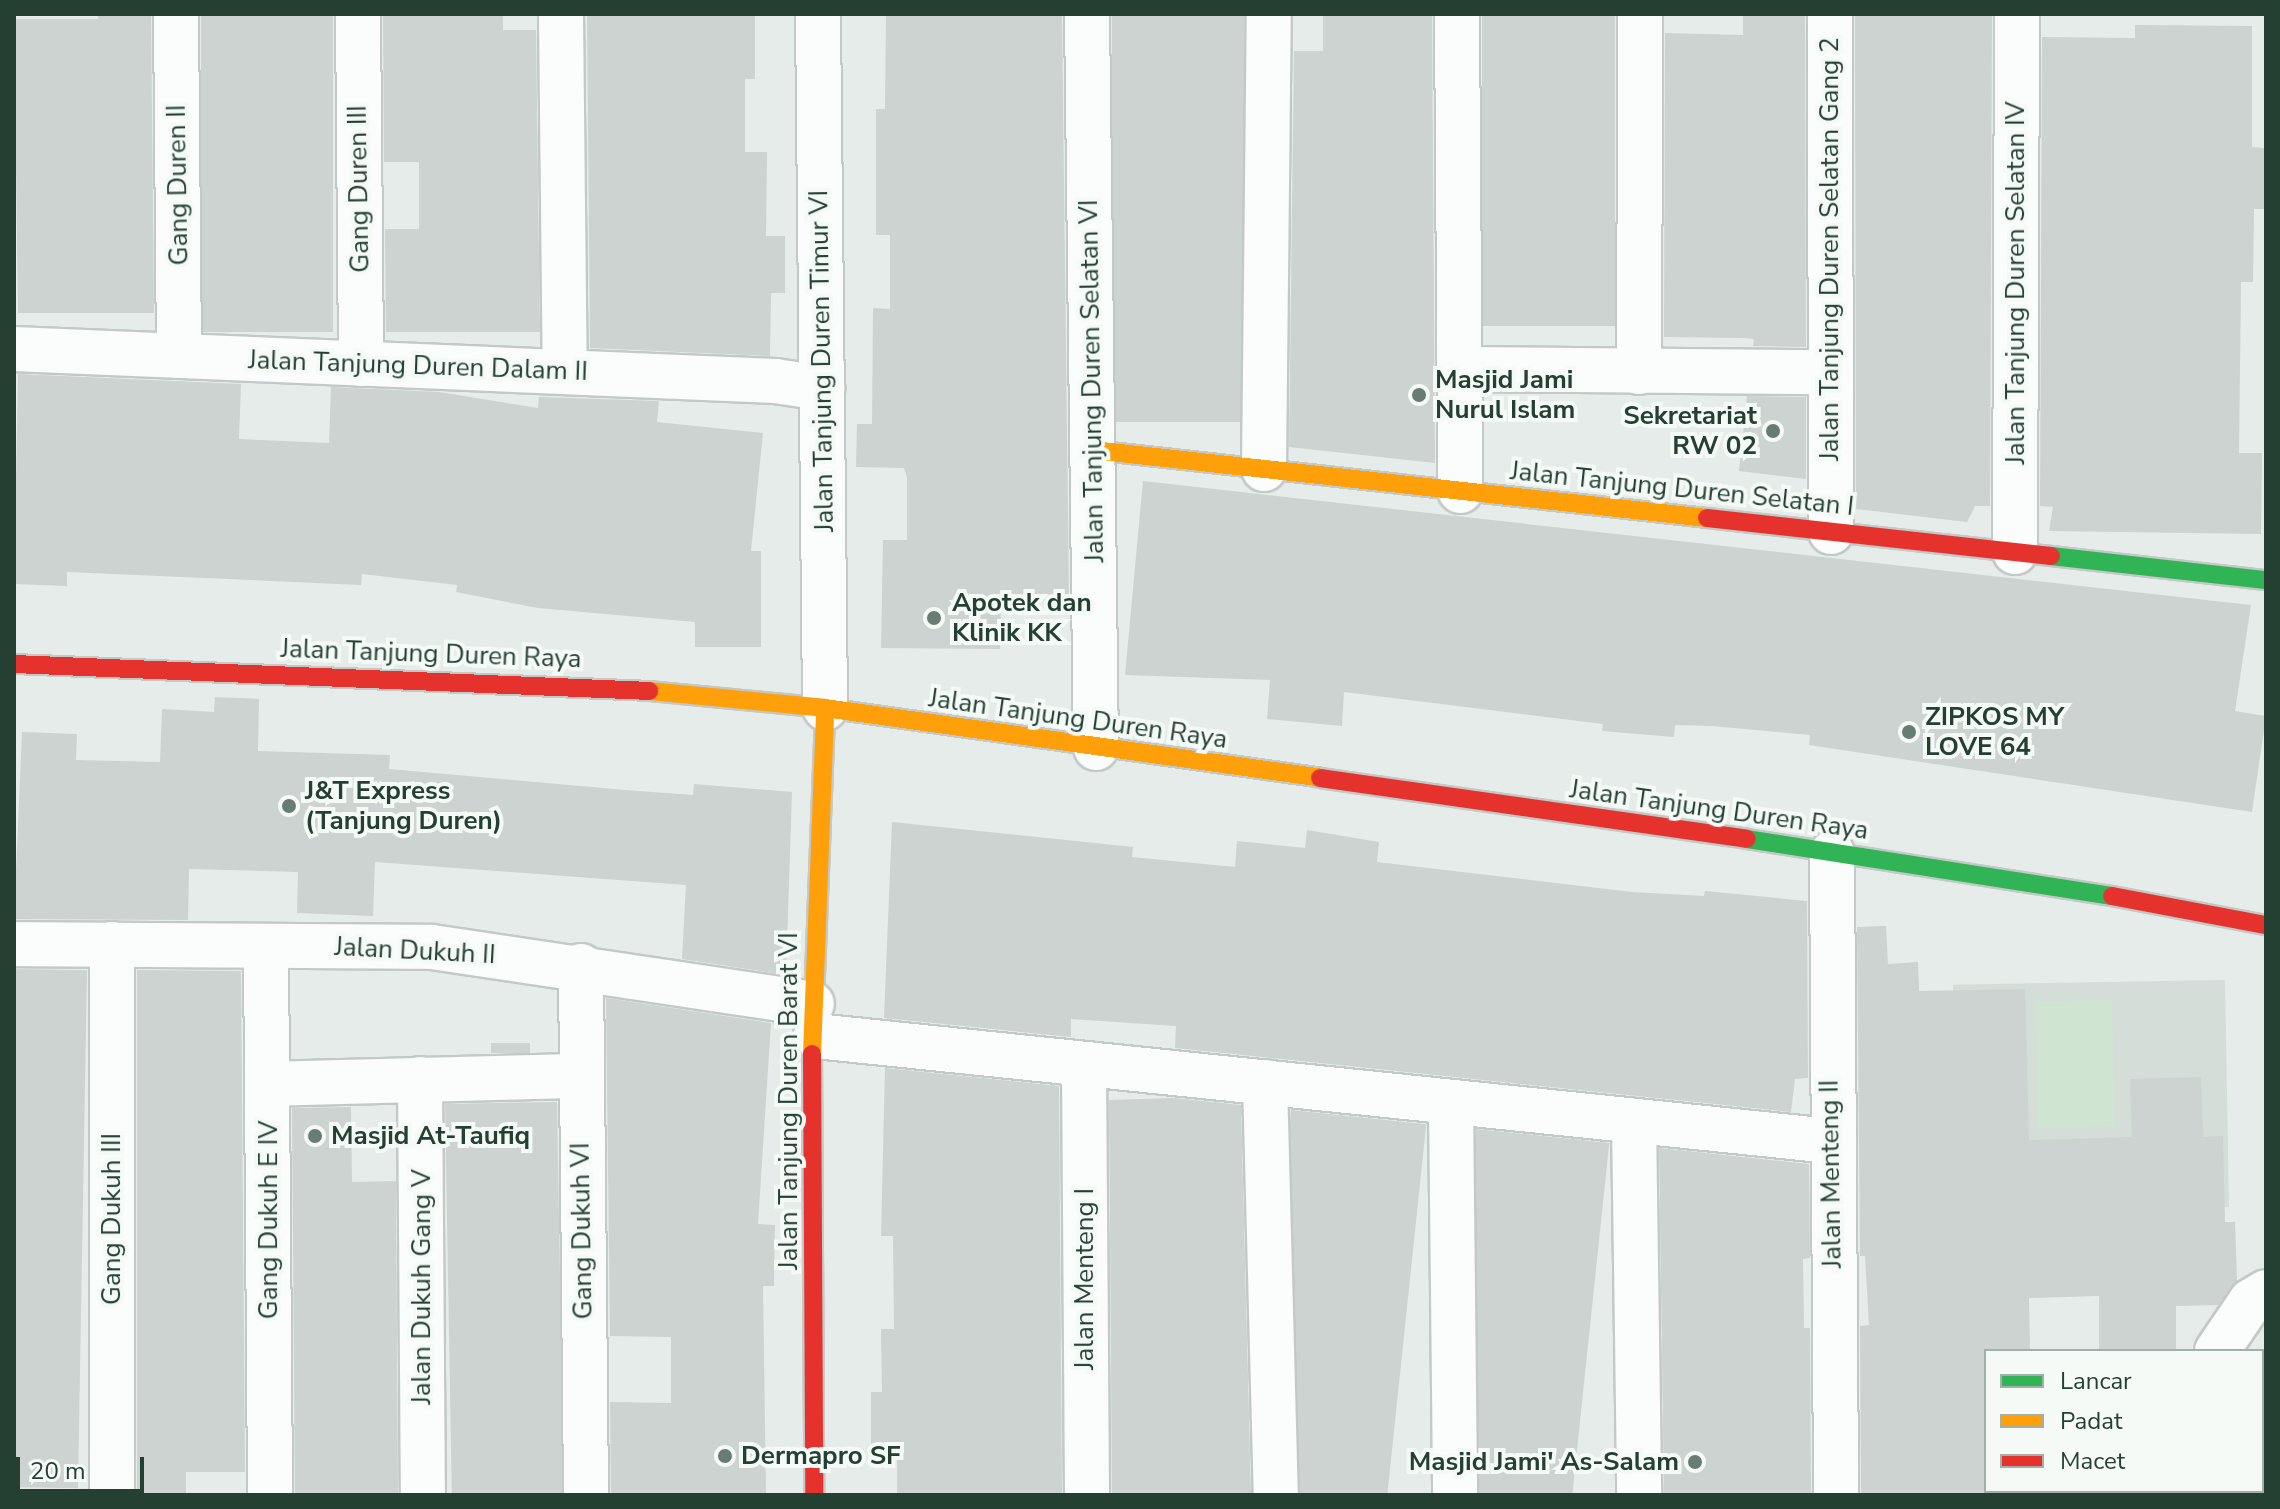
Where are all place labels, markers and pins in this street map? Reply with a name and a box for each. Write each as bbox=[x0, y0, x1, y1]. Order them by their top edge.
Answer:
place label: Masjid Jami Nurul Islam bbox=[1435, 364, 1575, 426]
marker: Masjid Jami Nurul Islam bbox=[1410, 386, 1428, 404]
place label: Sekretariat RW 02 bbox=[1623, 400, 1757, 462]
marker: Sekretariat RW 02 bbox=[1764, 422, 1782, 440]
place label: Apotek dan Klinik KK bbox=[952, 587, 1092, 648]
marker: Apotek dan Klinik KK bbox=[923, 607, 945, 629]
place label: ZIPKOS MY LOVE 64 bbox=[1925, 701, 2064, 762]
marker: ZIPKOS MY LOVE 64 bbox=[1900, 723, 1918, 741]
place label: J&T Express (Tanjung Duren) bbox=[305, 775, 502, 836]
marker: J&T Express (Tanjung Duren) bbox=[280, 797, 298, 815]
place label: Masjid At-Taufiq bbox=[331, 1120, 530, 1152]
marker: Masjid At-Taufiq bbox=[306, 1127, 324, 1145]
place label: Dermapro SF bbox=[741, 1440, 901, 1472]
place label: Masjid Jami' As-Salam bbox=[1409, 1446, 1679, 1478]
marker: Dermapro SF bbox=[716, 1447, 734, 1465]
marker: Masjid Jami' As-Salam bbox=[1686, 1453, 1704, 1471]

